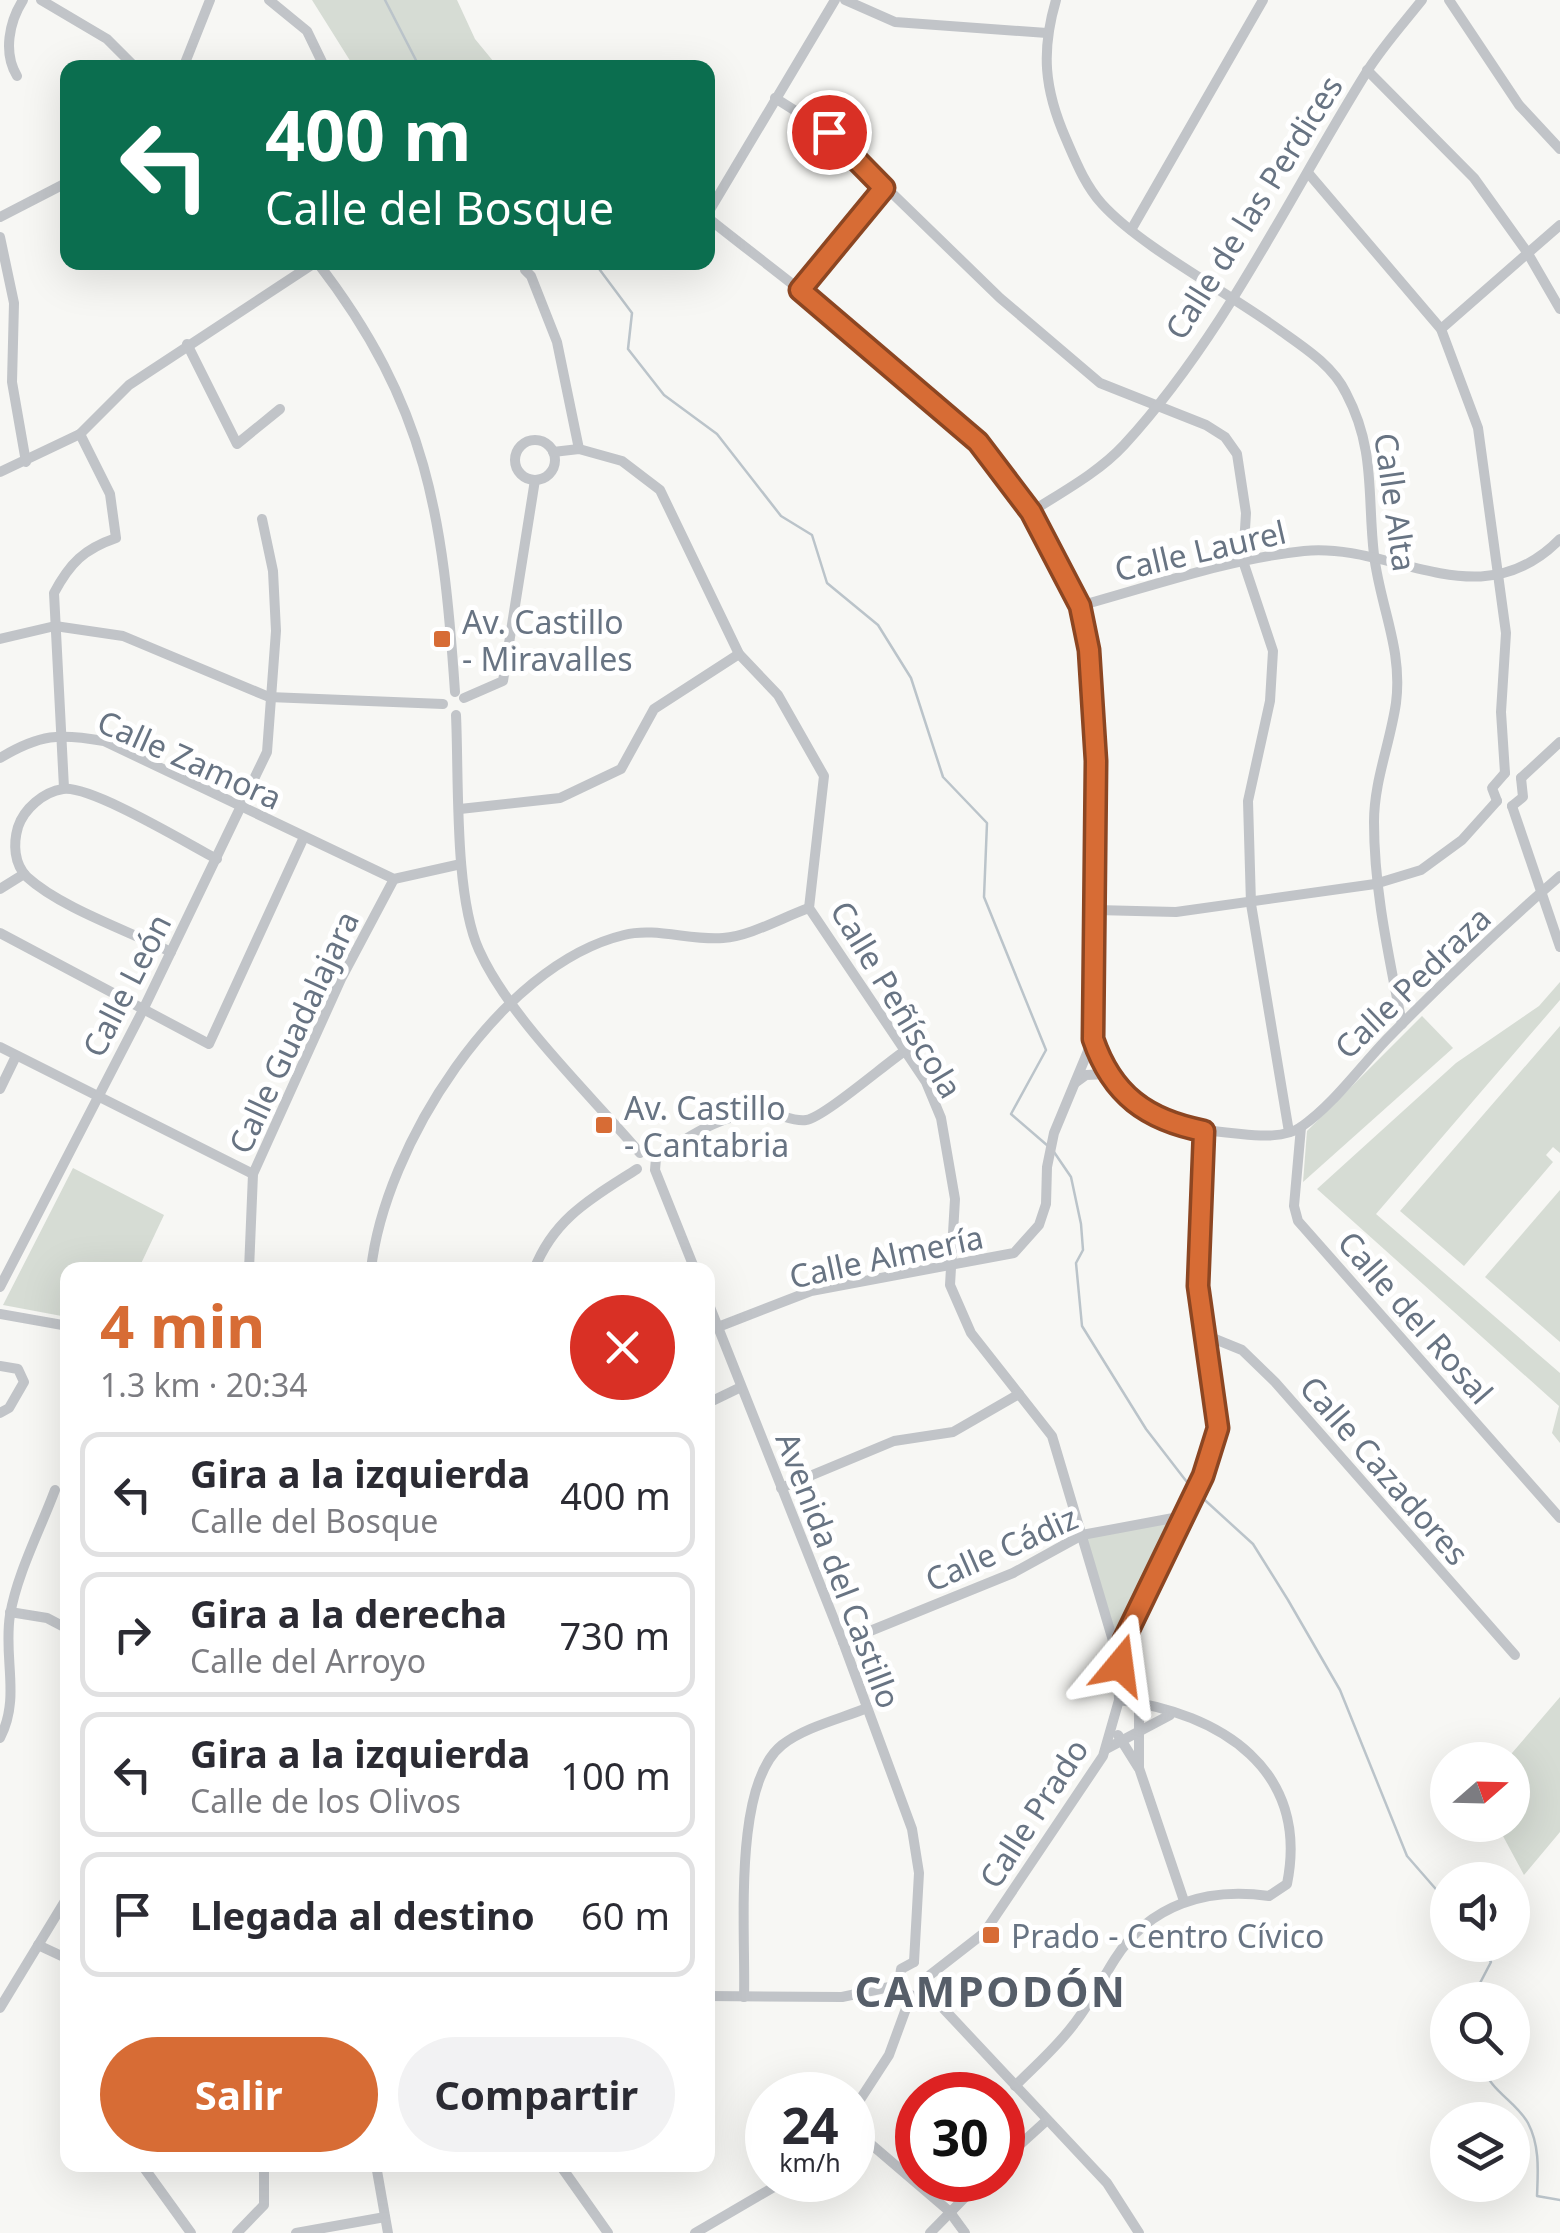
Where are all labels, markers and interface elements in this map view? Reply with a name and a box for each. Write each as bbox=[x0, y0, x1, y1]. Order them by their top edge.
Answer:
street label: Calle de las Perdices bbox=[1154, 67, 1352, 347]
text: 400 m bbox=[265, 86, 472, 182]
pin bbox=[787, 90, 872, 175]
icon: left bbox=[100, 100, 230, 230]
icon: arrive bbox=[802, 105, 857, 160]
text: Calle del Bosque bbox=[265, 177, 614, 238]
street label: Calle Alta bbox=[1365, 430, 1427, 574]
street label: Calle Laurel bbox=[1110, 509, 1290, 591]
place label: Av. Castillo - Miravalles bbox=[462, 600, 633, 680]
marker: Av. Castillo - Miravalles bbox=[431, 628, 453, 650]
street label: Calle Zamora bbox=[91, 699, 289, 819]
street label: Calle Peñíscola bbox=[821, 892, 973, 1106]
street label: Calle Pedraza bbox=[1325, 896, 1499, 1068]
street label: Calle Guadalajara bbox=[218, 904, 368, 1160]
street label: Calle León bbox=[72, 906, 180, 1064]
place label: Av. Castillo - Cantabria bbox=[624, 1086, 789, 1166]
marker: Av. Castillo - Cantabria bbox=[593, 1114, 615, 1136]
street label: Calle Almería bbox=[785, 1214, 987, 1298]
street label: Calle del Rosal bbox=[1329, 1221, 1503, 1413]
text: 4 min bbox=[100, 1284, 265, 1366]
button: close bbox=[570, 1295, 675, 1400]
text: 1.3 km · 20:34 bbox=[100, 1363, 308, 1406]
street label: Calle Cazadores bbox=[1291, 1366, 1479, 1574]
street label: Avenida del Castillo bbox=[767, 1426, 911, 1714]
text: Gira a la izquierda bbox=[190, 1447, 530, 1499]
icon: left bbox=[105, 1467, 160, 1522]
text: 400 m bbox=[560, 1469, 671, 1521]
street label: Calle Cádiz bbox=[918, 1495, 1084, 1601]
text: Calle del Bosque bbox=[190, 1499, 438, 1542]
text: Gira a la derecha bbox=[190, 1587, 507, 1639]
icon: right bbox=[105, 1607, 160, 1662]
text: 730 m bbox=[559, 1609, 670, 1661]
position arrow bbox=[1068, 1613, 1172, 1717]
text: Calle del Arroyo bbox=[190, 1639, 426, 1682]
text: Gira a la izquierda bbox=[190, 1727, 530, 1779]
street label: Calle Prado bbox=[969, 1730, 1097, 1896]
north arrow bbox=[1430, 1742, 1530, 1842]
map controls bbox=[1430, 1742, 1530, 2202]
icon: left bbox=[105, 1747, 160, 1802]
text: 100 m bbox=[560, 1749, 671, 1801]
text: Calle de los Olivos bbox=[190, 1779, 461, 1822]
button: sound bbox=[1430, 1862, 1530, 1962]
icon: arrive bbox=[105, 1887, 160, 1942]
text: Llegada al destino bbox=[190, 1889, 535, 1941]
text: 60 m bbox=[581, 1889, 670, 1941]
place label: Prado - Centro Cívico bbox=[1011, 1914, 1324, 1957]
marker: Prado - Centro Cívico bbox=[980, 1924, 1002, 1946]
district label: CAMPODÓN bbox=[854, 1962, 1128, 2019]
button: search bbox=[1430, 1982, 1530, 2082]
button: Salir bbox=[100, 2037, 378, 2152]
button: Compartir bbox=[398, 2037, 675, 2152]
speed limit sign: 30 bbox=[895, 2072, 1025, 2202]
text: 24 bbox=[781, 2091, 839, 2159]
button: layers bbox=[1430, 2102, 1530, 2202]
text: km/h bbox=[779, 2145, 841, 2179]

